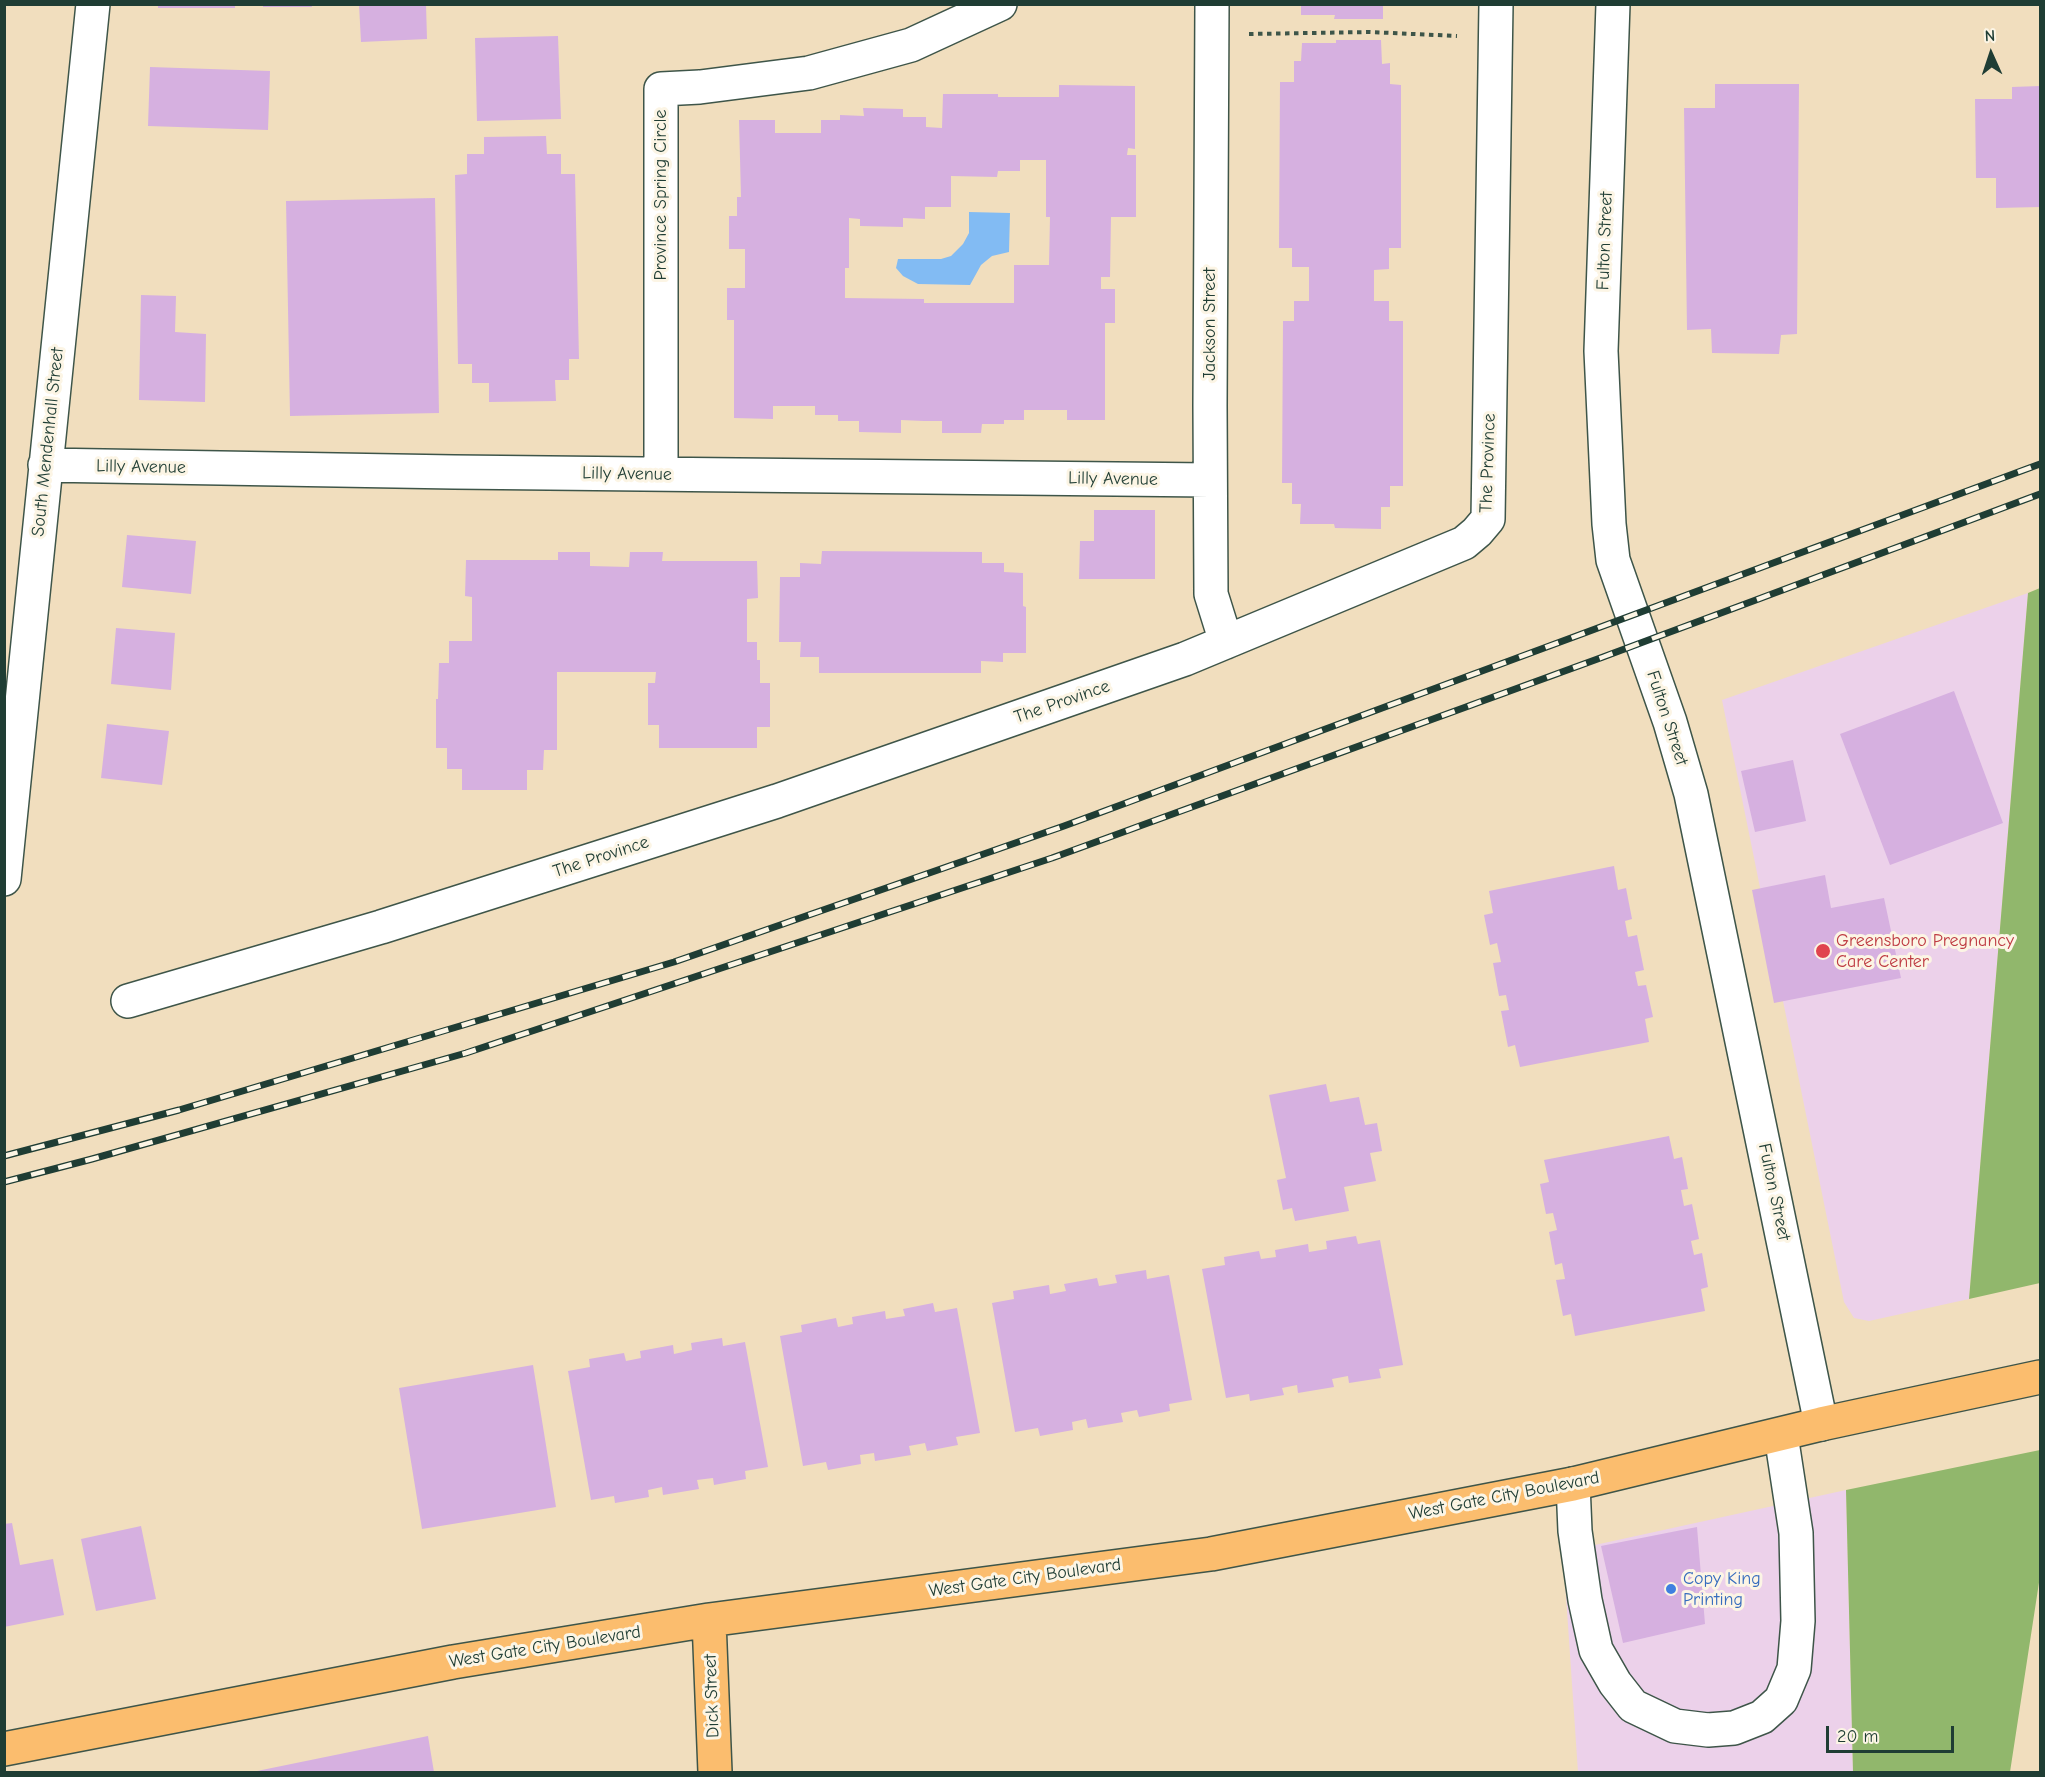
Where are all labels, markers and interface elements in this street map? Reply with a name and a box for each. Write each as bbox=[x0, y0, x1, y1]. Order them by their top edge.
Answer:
north arrow bbox=[1961, 24, 2021, 84]
text: N bbox=[1984, 27, 1996, 45]
street label: Province Spring Circle bbox=[650, 109, 672, 281]
street label: Fulton Street bbox=[1592, 191, 1618, 291]
street label: Jackson Street bbox=[1199, 268, 1221, 380]
street label: South Mendenhall Street bbox=[27, 346, 69, 538]
street label: The Province bbox=[1475, 413, 1501, 513]
street label: Lilly Avenue bbox=[96, 455, 186, 479]
street label: Lilly Avenue bbox=[582, 462, 672, 486]
street label: Lilly Avenue bbox=[1068, 467, 1158, 491]
street label: Fulton Street bbox=[1641, 668, 1693, 768]
street label: The Province bbox=[1011, 676, 1113, 728]
street label: The Province bbox=[550, 831, 652, 883]
place label: Greensboro Pregnancy Care Center bbox=[1836, 930, 2014, 972]
marker: Greensboro Pregnancy Care Center bbox=[1814, 942, 1832, 960]
street label: Fulton Street bbox=[1753, 1141, 1795, 1243]
street label: West Gate City Boulevard bbox=[1407, 1467, 1601, 1525]
street label: West Gate City Boulevard bbox=[928, 1554, 1122, 1602]
place label: Copy King Printing bbox=[1683, 1568, 1761, 1610]
marker: Copy King Printing bbox=[1664, 1582, 1678, 1596]
street label: West Gate City Boulevard bbox=[448, 1621, 642, 1673]
street label: Dick Street bbox=[700, 1654, 724, 1738]
scale bar bbox=[1829, 1714, 1956, 1752]
text: 20 m bbox=[1837, 1726, 1878, 1747]

